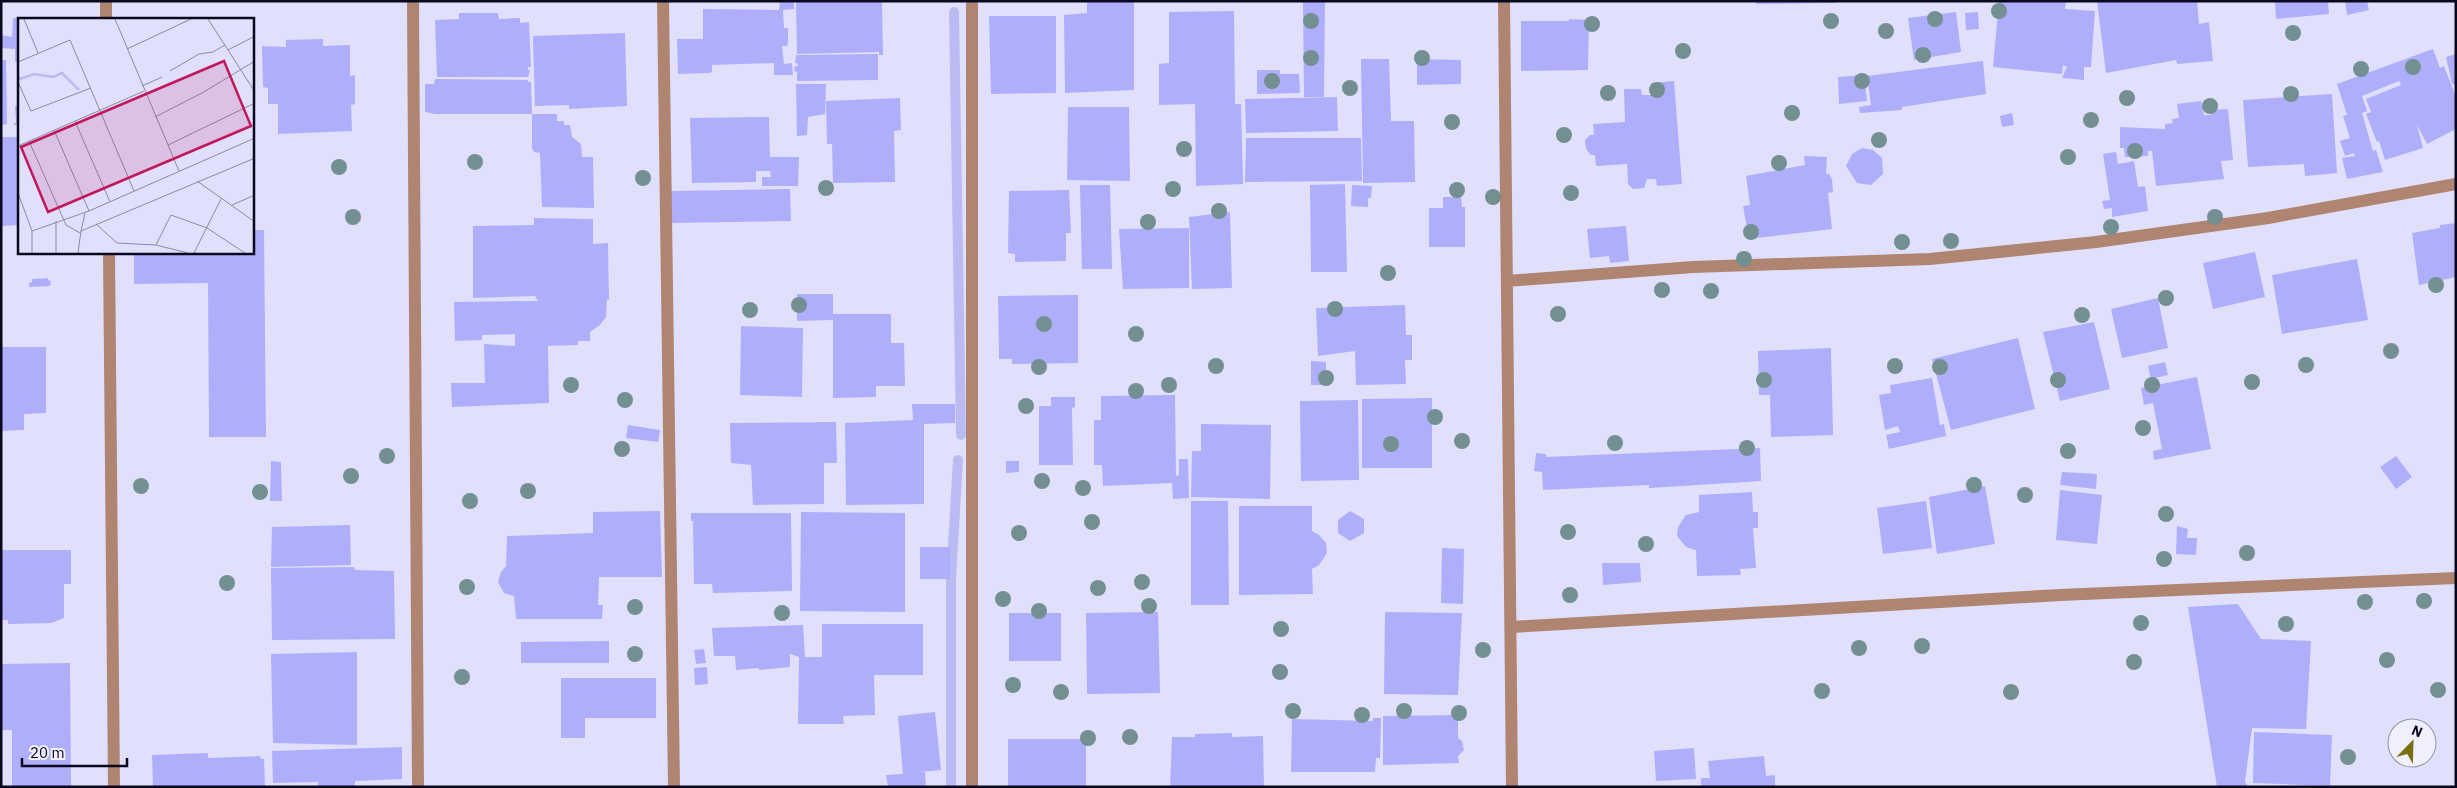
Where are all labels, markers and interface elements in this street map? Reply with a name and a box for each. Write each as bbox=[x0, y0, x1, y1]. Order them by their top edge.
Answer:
inset map bbox=[18, 18, 254, 254]
north arrow bbox=[2387, 718, 2437, 768]
text: N bbox=[2409, 721, 2425, 741]
scale bar bbox=[22, 736, 128, 768]
text: 20 m bbox=[30, 743, 65, 762]

